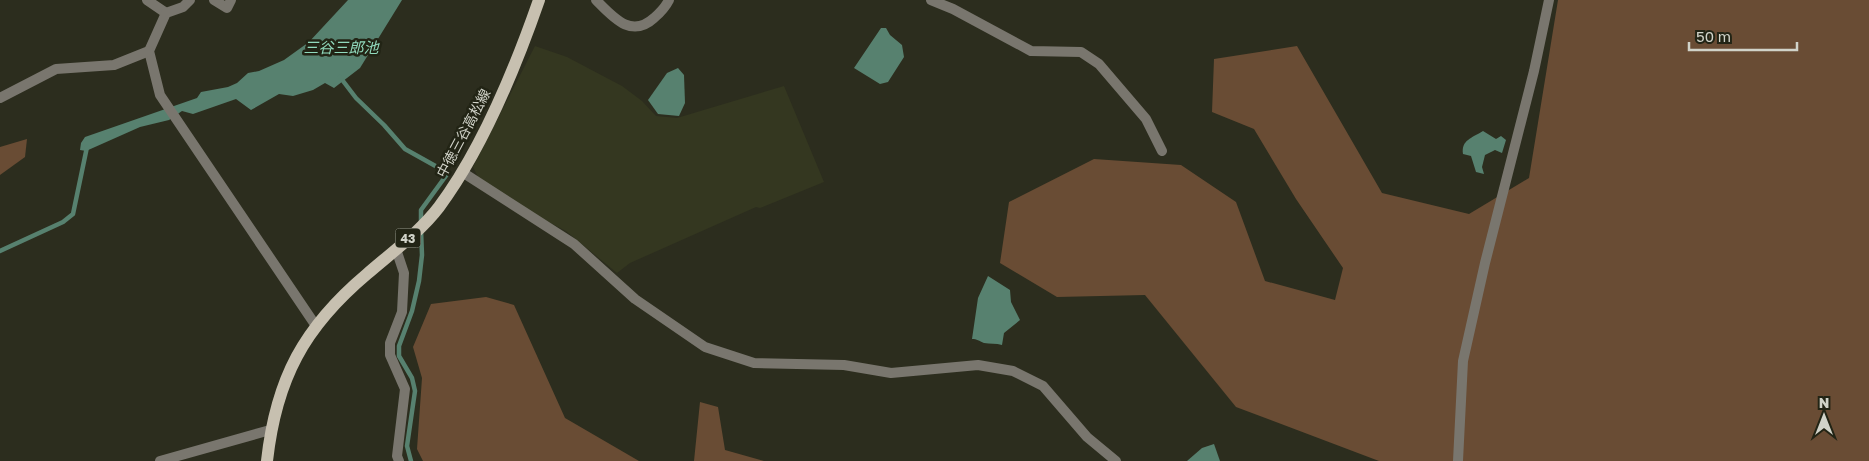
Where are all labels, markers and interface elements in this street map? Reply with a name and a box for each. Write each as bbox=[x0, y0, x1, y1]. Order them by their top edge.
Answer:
scale bar bbox=[1689, 20, 1796, 52]
text: 50 m bbox=[1696, 27, 1731, 45]
water label: 三谷三郎池 bbox=[303, 38, 380, 56]
street label: 中徳三谷高松線 bbox=[432, 86, 494, 180]
road number: 43 bbox=[396, 228, 420, 248]
north arrow bbox=[1799, 391, 1849, 441]
text: N bbox=[1819, 394, 1829, 411]

